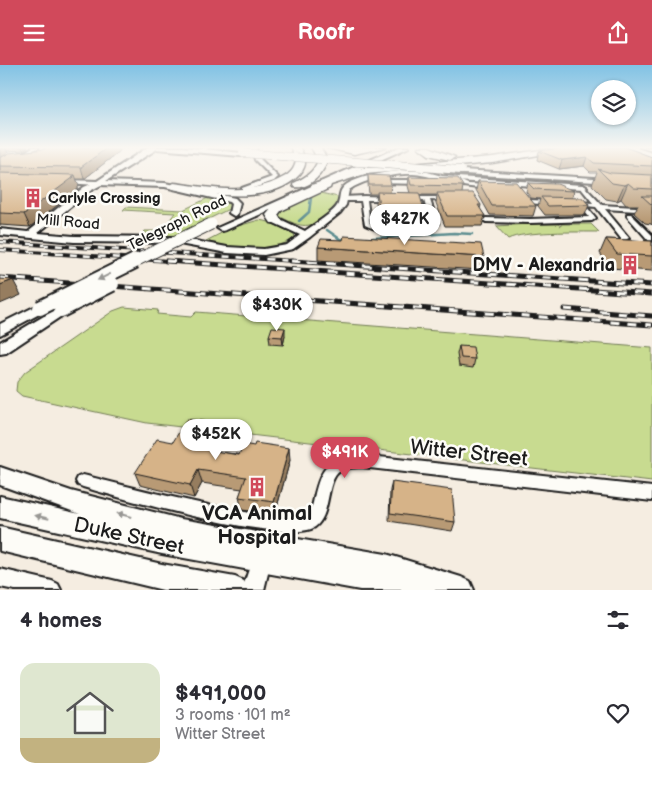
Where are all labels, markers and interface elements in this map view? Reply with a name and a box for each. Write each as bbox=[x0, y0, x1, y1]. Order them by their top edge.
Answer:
icon: menu bbox=[20, 19, 48, 47]
text: Roofr bbox=[298, 19, 354, 46]
icon: share bbox=[604, 19, 632, 47]
map controls bbox=[591, 80, 636, 125]
button: layers bbox=[591, 80, 636, 125]
building icon: Carlyle Crossing bbox=[22, 187, 44, 209]
place label: Carlyle Crossing bbox=[48, 189, 160, 208]
street label: Telegraph Road bbox=[124, 191, 230, 255]
pin: $427K bbox=[370, 203, 440, 246]
street label: Mill Road bbox=[36, 210, 100, 234]
text: $427K bbox=[381, 210, 429, 229]
building icon: DMV - Alexandria bbox=[619, 254, 641, 276]
place label: DMV - Alexandria bbox=[473, 255, 615, 276]
one-way arrow bbox=[97, 273, 111, 281]
pin: $430K bbox=[242, 289, 312, 332]
text: $430K bbox=[252, 296, 302, 315]
pin: $452K bbox=[181, 419, 251, 461]
text: $452K bbox=[191, 425, 241, 444]
street label: Witter Street bbox=[409, 434, 530, 472]
pin: $491K bbox=[310, 437, 380, 479]
text: $491K bbox=[322, 443, 368, 462]
building icon: VCA Animal Hospital bbox=[246, 476, 268, 498]
place label: VCA Animal Hospital bbox=[202, 501, 312, 550]
one-way arrow bbox=[116, 511, 131, 519]
street label: Duke Street bbox=[71, 512, 187, 560]
one-way arrow bbox=[34, 513, 49, 521]
icon: filters bbox=[604, 606, 632, 634]
text: 4 homes bbox=[20, 608, 102, 633]
text: $491,000 bbox=[175, 681, 266, 706]
icon: home bbox=[60, 683, 120, 743]
icon: heart bbox=[604, 699, 632, 727]
text: 3 rooms · 101 m² bbox=[175, 706, 291, 725]
text: Witter Street bbox=[175, 725, 265, 744]

